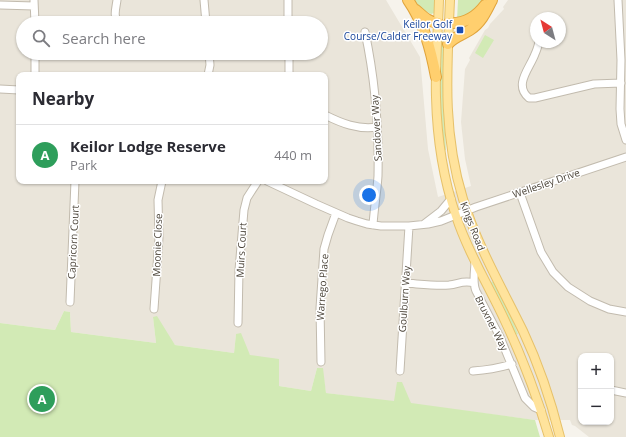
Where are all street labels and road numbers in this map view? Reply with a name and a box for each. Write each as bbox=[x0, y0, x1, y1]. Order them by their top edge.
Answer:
street label: Sandover Way bbox=[367, 93, 385, 162]
street label: Wellesley Drive bbox=[510, 165, 582, 201]
street label: Kings Road bbox=[457, 199, 489, 253]
street label: Capricorn Court bbox=[64, 204, 82, 279]
street label: Moonie Close bbox=[149, 213, 165, 277]
street label: Muirs Court bbox=[233, 222, 249, 278]
street label: Warrego Place bbox=[313, 253, 331, 321]
street label: Goulburn Way bbox=[395, 264, 413, 333]
street label: Bruxner Way bbox=[472, 293, 512, 354]

